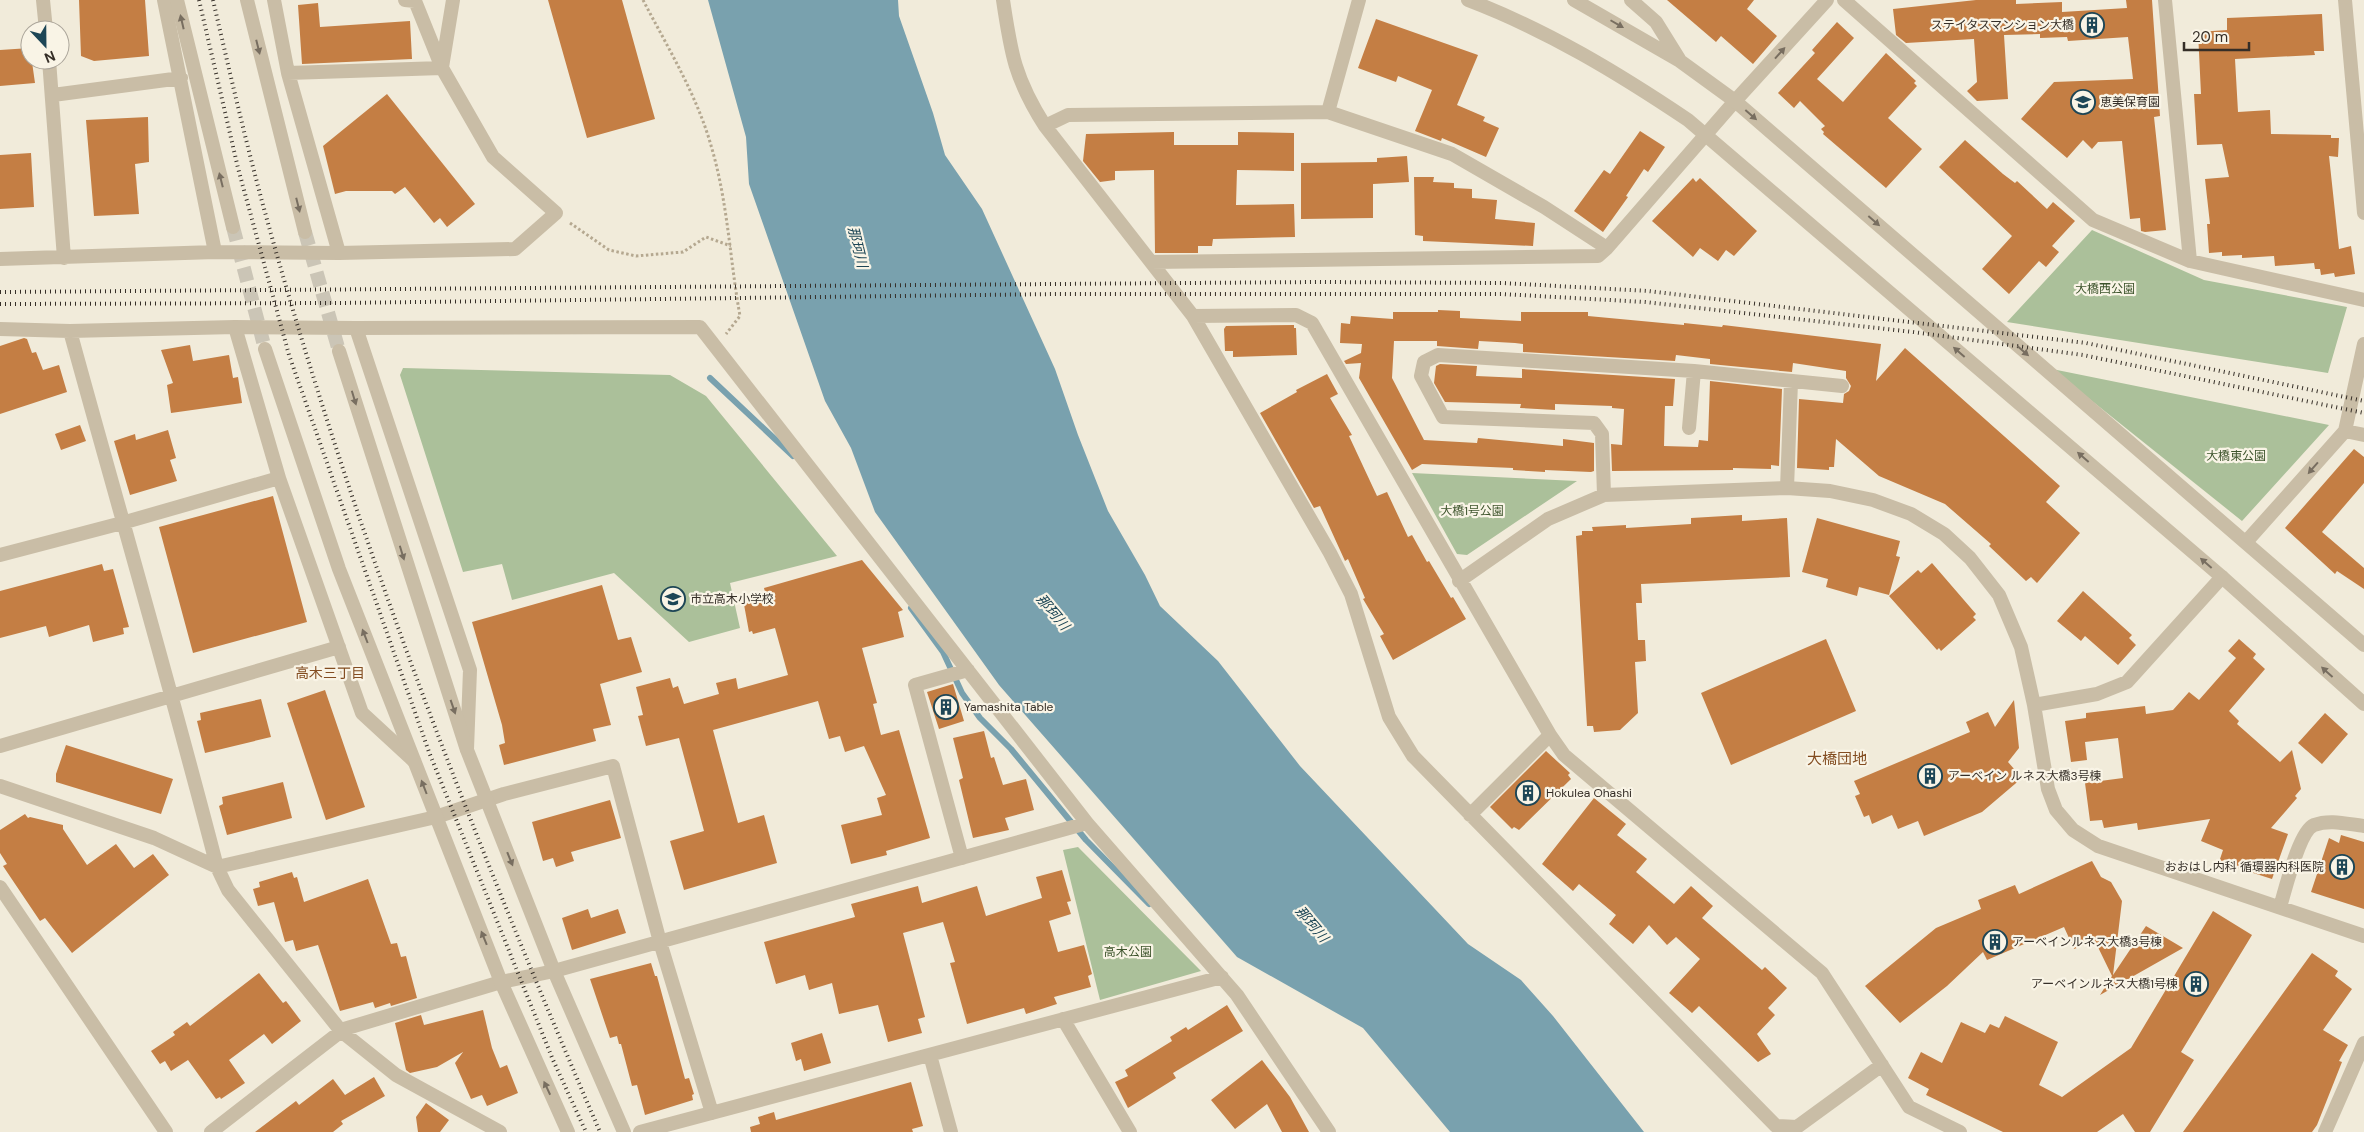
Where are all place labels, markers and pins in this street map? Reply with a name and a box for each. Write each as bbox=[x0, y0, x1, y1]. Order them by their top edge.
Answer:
building icon: ステイタスマンション大橋 bbox=[2079, 12, 2105, 38]
place label: ステイタスマンション大橋 bbox=[1931, 17, 2074, 33]
school or university icon: 恵美保育園 bbox=[2070, 89, 2096, 115]
place label: 恵美保育園 bbox=[2100, 94, 2160, 110]
school or university icon: 市立高木小学校 bbox=[660, 586, 686, 612]
place label: 市立高木小学校 bbox=[690, 591, 774, 607]
building icon: Yamashita Table bbox=[933, 694, 959, 720]
place label: Yamashita Table bbox=[964, 699, 1054, 715]
building icon: アーベイン ルネス大橋3号棟 bbox=[1917, 763, 1943, 789]
place label: アーベイン ルネス大橋3号棟 bbox=[1948, 768, 2102, 784]
building icon: Hokulea Ohashi bbox=[1515, 780, 1541, 806]
place label: Hokulea Ohashi bbox=[1546, 785, 1632, 801]
building icon: おおはし内科 循環器内科医院 bbox=[2329, 854, 2355, 880]
place label: おおはし内科 循環器内科医院 bbox=[2165, 859, 2324, 875]
building icon: アーベインルネス大橋3号棟 bbox=[1982, 929, 2008, 955]
place label: アーベインルネス大橋3号棟 bbox=[2012, 934, 2162, 950]
building icon: アーベインルネス大橋1号棟 bbox=[2183, 971, 2209, 997]
place label: アーベインルネス大橋1号棟 bbox=[2031, 976, 2178, 992]

